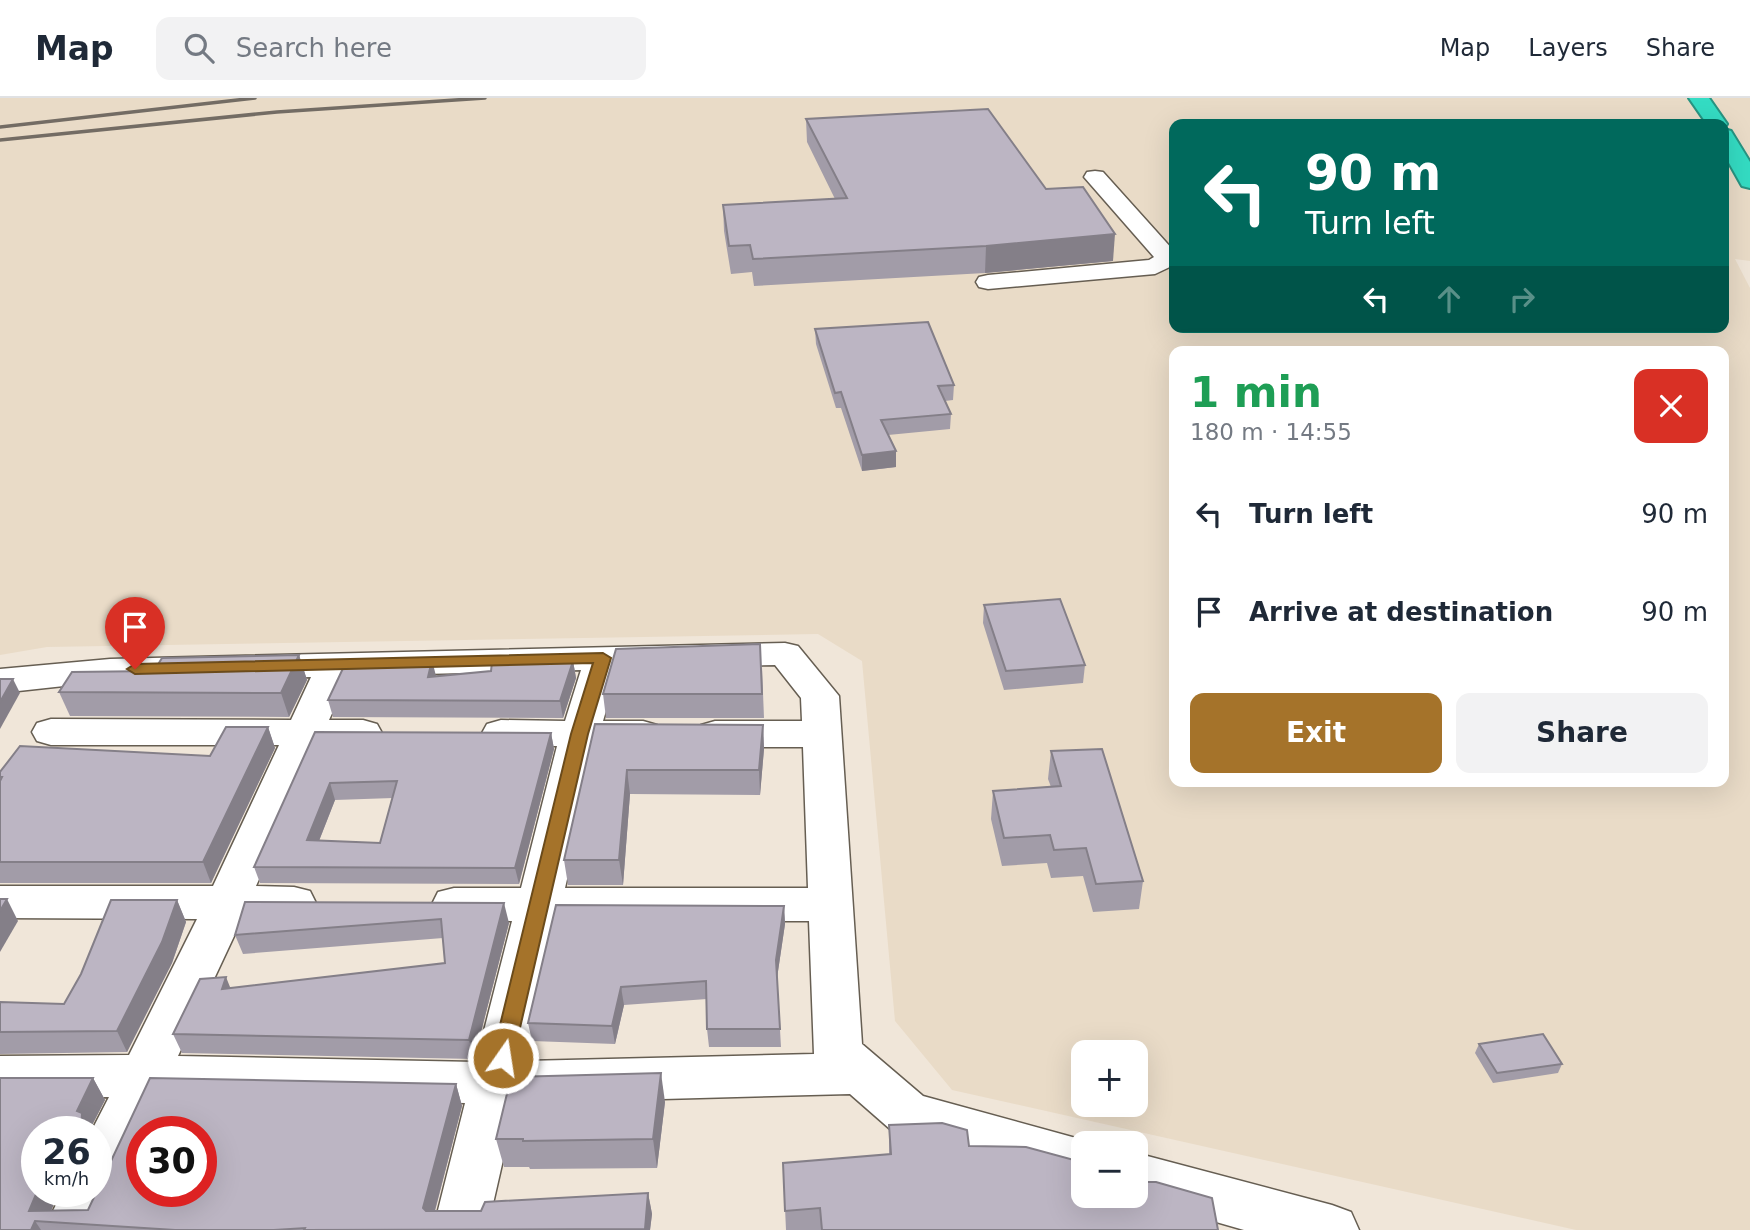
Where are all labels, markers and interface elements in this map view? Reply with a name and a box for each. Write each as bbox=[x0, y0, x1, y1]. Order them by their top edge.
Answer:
search box bbox=[156, 17, 646, 80]
text: Map bbox=[35, 29, 114, 68]
icon: search bbox=[180, 29, 218, 67]
text: Search here bbox=[236, 33, 392, 63]
text: Map bbox=[1440, 34, 1490, 62]
text: Layers bbox=[1528, 34, 1608, 62]
text: Share bbox=[1646, 34, 1715, 62]
text: 90 m bbox=[1305, 145, 1441, 202]
icon: left bbox=[1190, 147, 1281, 238]
text: Turn left bbox=[1305, 204, 1435, 242]
icon: left bbox=[1357, 280, 1395, 318]
icon: ahead bbox=[1430, 280, 1468, 318]
icon: right bbox=[1503, 280, 1541, 318]
text: 1 min bbox=[1190, 368, 1322, 417]
button: close bbox=[1634, 369, 1708, 443]
text: 180 m · 14:55 bbox=[1190, 419, 1352, 445]
icon: left bbox=[1190, 495, 1228, 533]
text: Turn left bbox=[1249, 499, 1373, 529]
text: 90 m bbox=[1641, 499, 1708, 529]
icon: arrive bbox=[1190, 593, 1228, 631]
pin bbox=[105, 597, 165, 669]
text: Arrive at destination bbox=[1249, 597, 1553, 627]
text: 90 m bbox=[1641, 597, 1708, 627]
icon: arrive bbox=[116, 608, 154, 646]
button: Exit bbox=[1190, 693, 1442, 773]
button: Share bbox=[1456, 693, 1708, 773]
position arrow bbox=[466, 1021, 540, 1095]
map controls bbox=[1071, 1040, 1148, 1208]
button: + bbox=[1071, 1040, 1148, 1117]
speed limit sign: 30 bbox=[126, 1116, 217, 1207]
button: − bbox=[1071, 1131, 1148, 1208]
text: 26 bbox=[42, 1132, 91, 1172]
text: km/h bbox=[44, 1168, 89, 1189]

